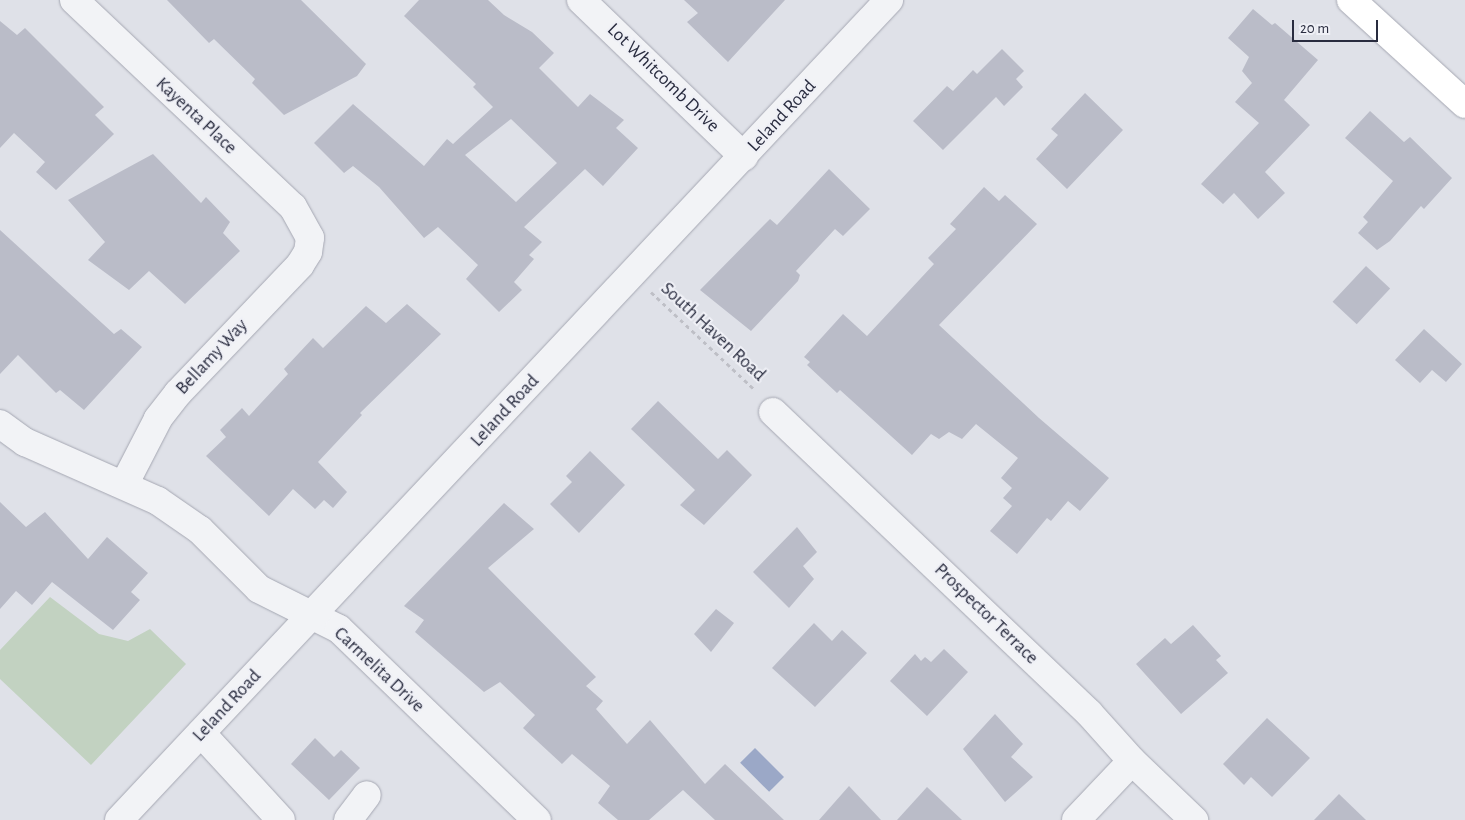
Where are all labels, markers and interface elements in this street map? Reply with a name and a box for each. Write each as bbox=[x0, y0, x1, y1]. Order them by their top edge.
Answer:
scale bar bbox=[1295, 10, 1381, 42]
street label: Lot Whitcomb Drive bbox=[602, 19, 724, 137]
text: 20 m bbox=[1300, 21, 1329, 36]
street label: Kayenta Place bbox=[151, 73, 241, 159]
street label: Leland Road bbox=[743, 75, 821, 157]
street label: South Haven Road bbox=[656, 278, 770, 386]
street label: Bellamy Way bbox=[171, 314, 253, 400]
street label: Leland Road bbox=[466, 370, 544, 452]
street label: Prospector Terrace bbox=[929, 559, 1043, 669]
street label: Carmelita Drive bbox=[329, 622, 429, 718]
street label: Leland Road bbox=[188, 665, 266, 747]

